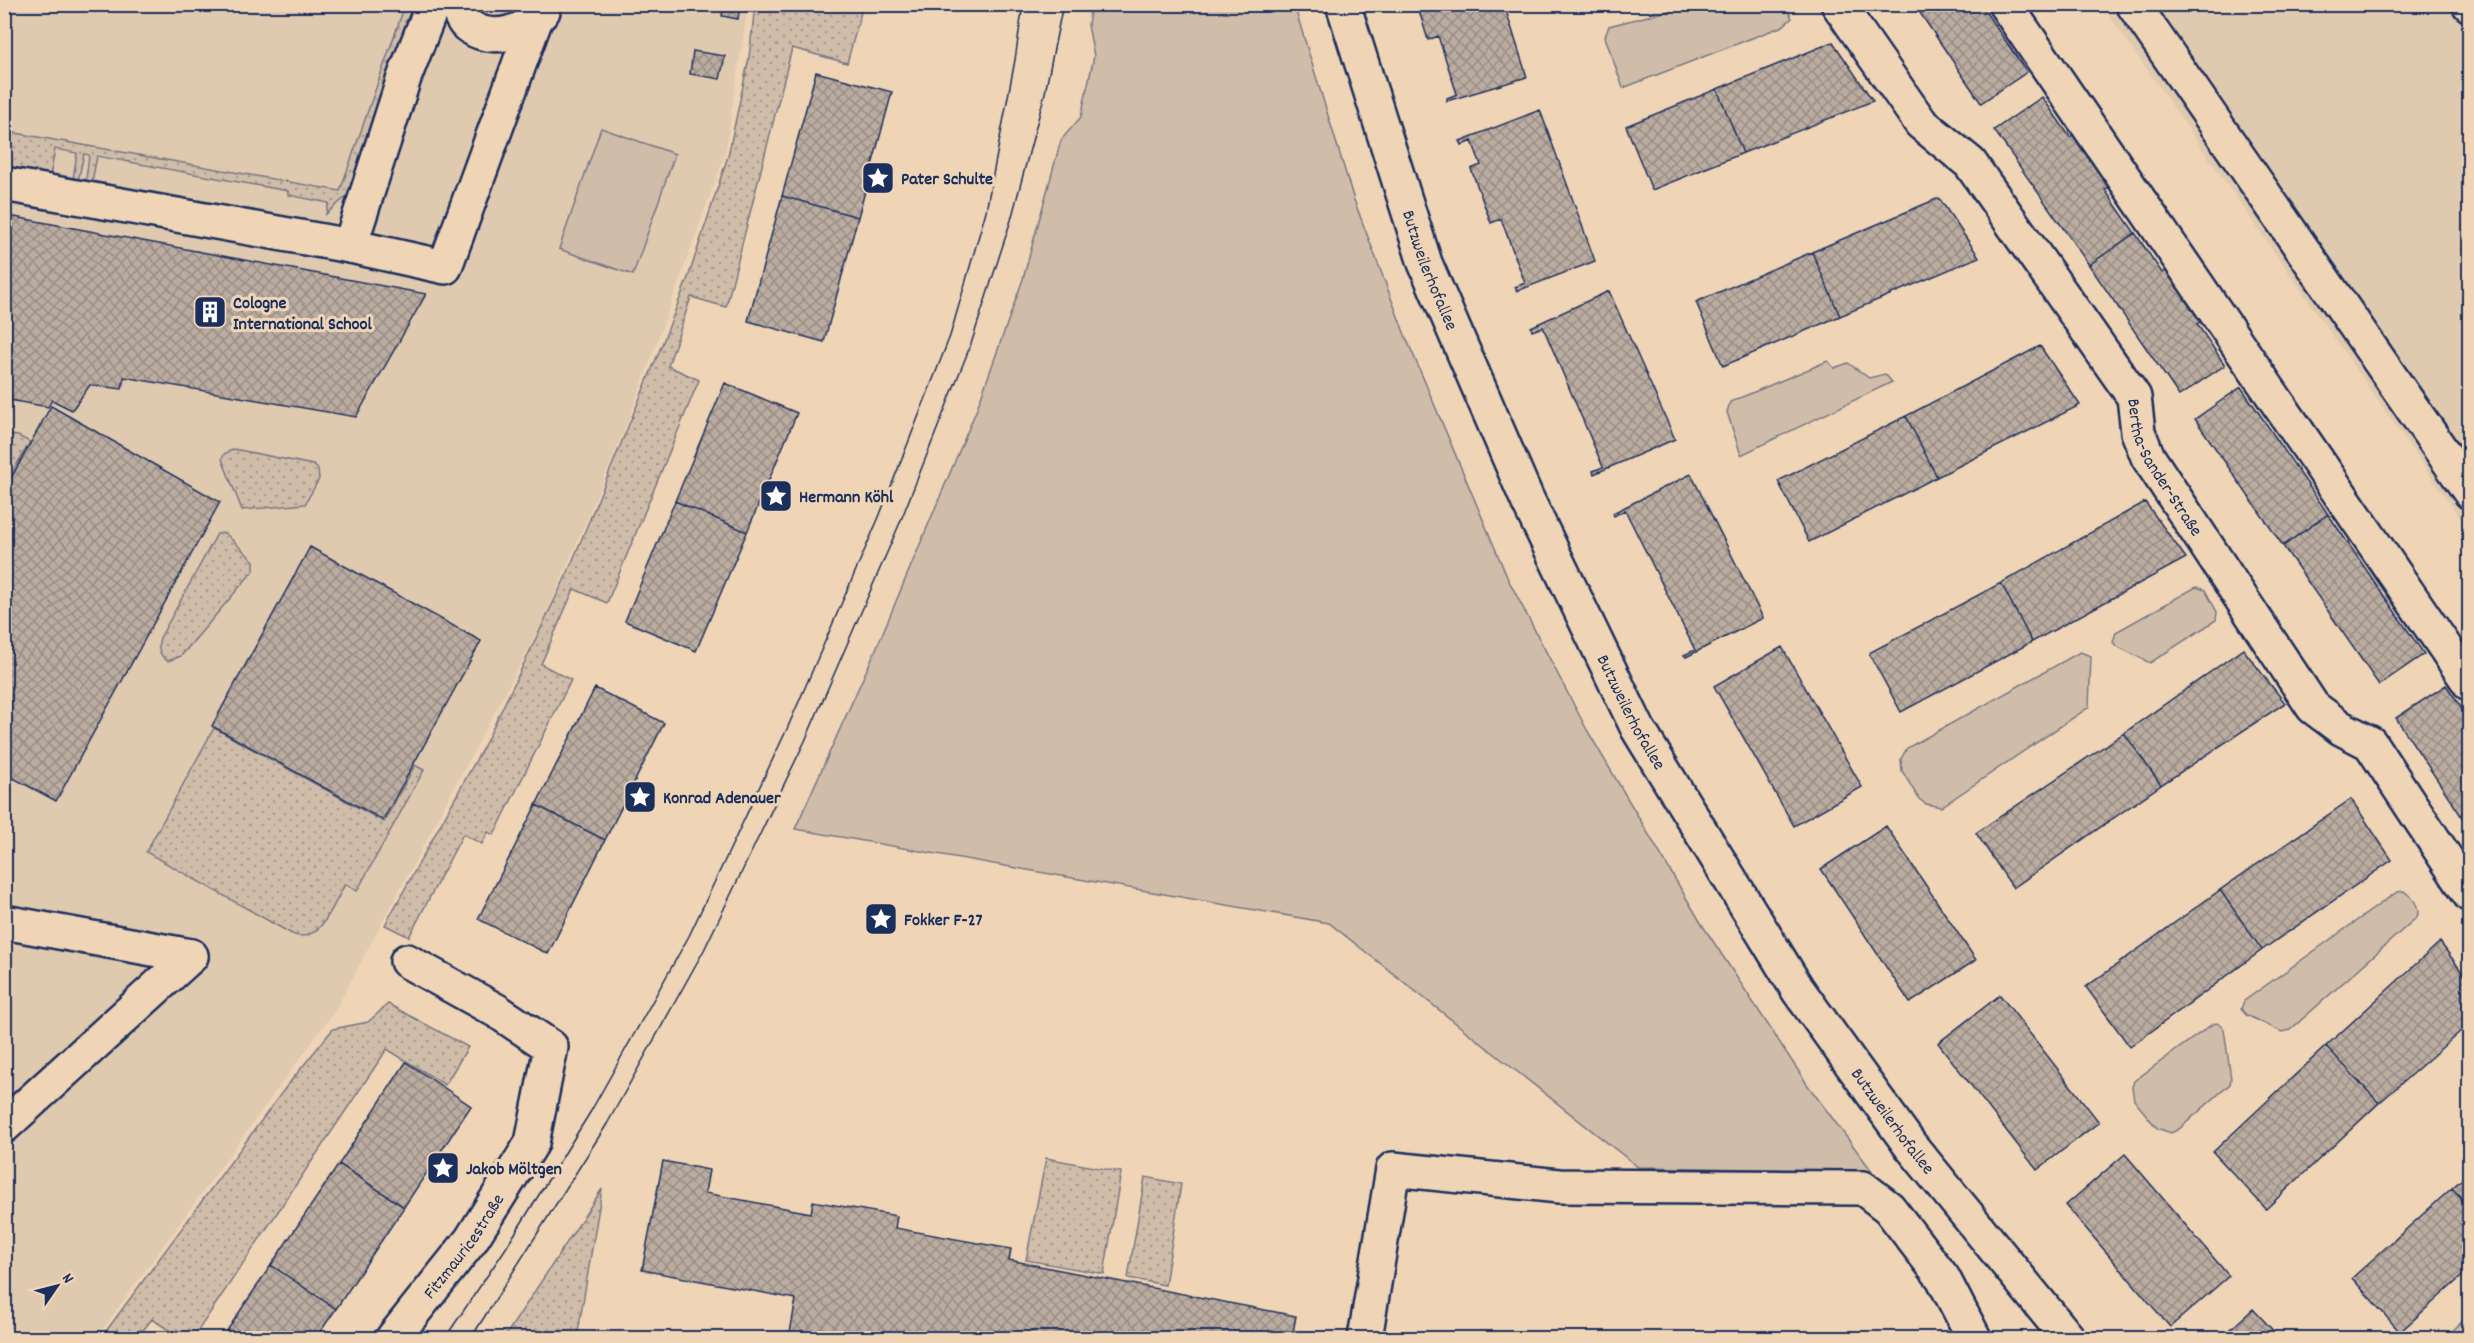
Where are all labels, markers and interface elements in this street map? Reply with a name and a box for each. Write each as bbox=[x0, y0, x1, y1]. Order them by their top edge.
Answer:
place icon: Pater Schulte bbox=[860, 160, 896, 196]
place label: Pater Schulte bbox=[901, 168, 993, 193]
street label: Butzweilerhofallee bbox=[1394, 207, 1463, 335]
place label: Cologne International School bbox=[233, 292, 372, 338]
building icon: Cologne International School bbox=[192, 294, 228, 330]
street label: Bertha-Sander-Straße bbox=[2119, 397, 2207, 542]
place icon: Hermann Köhl bbox=[758, 478, 794, 514]
place label: Hermann Köhl bbox=[799, 486, 894, 511]
street label: Butzweilerhofallee bbox=[1589, 651, 1670, 776]
place icon: Konrad Adenauer bbox=[622, 779, 658, 815]
place label: Konrad Adenauer bbox=[663, 787, 781, 812]
place icon: Fokker F-27 bbox=[863, 901, 899, 937]
place label: Fokker F-27 bbox=[904, 909, 983, 934]
street label: Butzweilerhofallee bbox=[1843, 1064, 1939, 1181]
place icon: Jakob Möltgen bbox=[425, 1150, 461, 1186]
place label: Jakob Möltgen bbox=[466, 1158, 562, 1183]
street label: Fitzmauricestraße bbox=[419, 1190, 512, 1305]
north arrow bbox=[27, 1256, 87, 1316]
text: N bbox=[56, 1269, 79, 1289]

